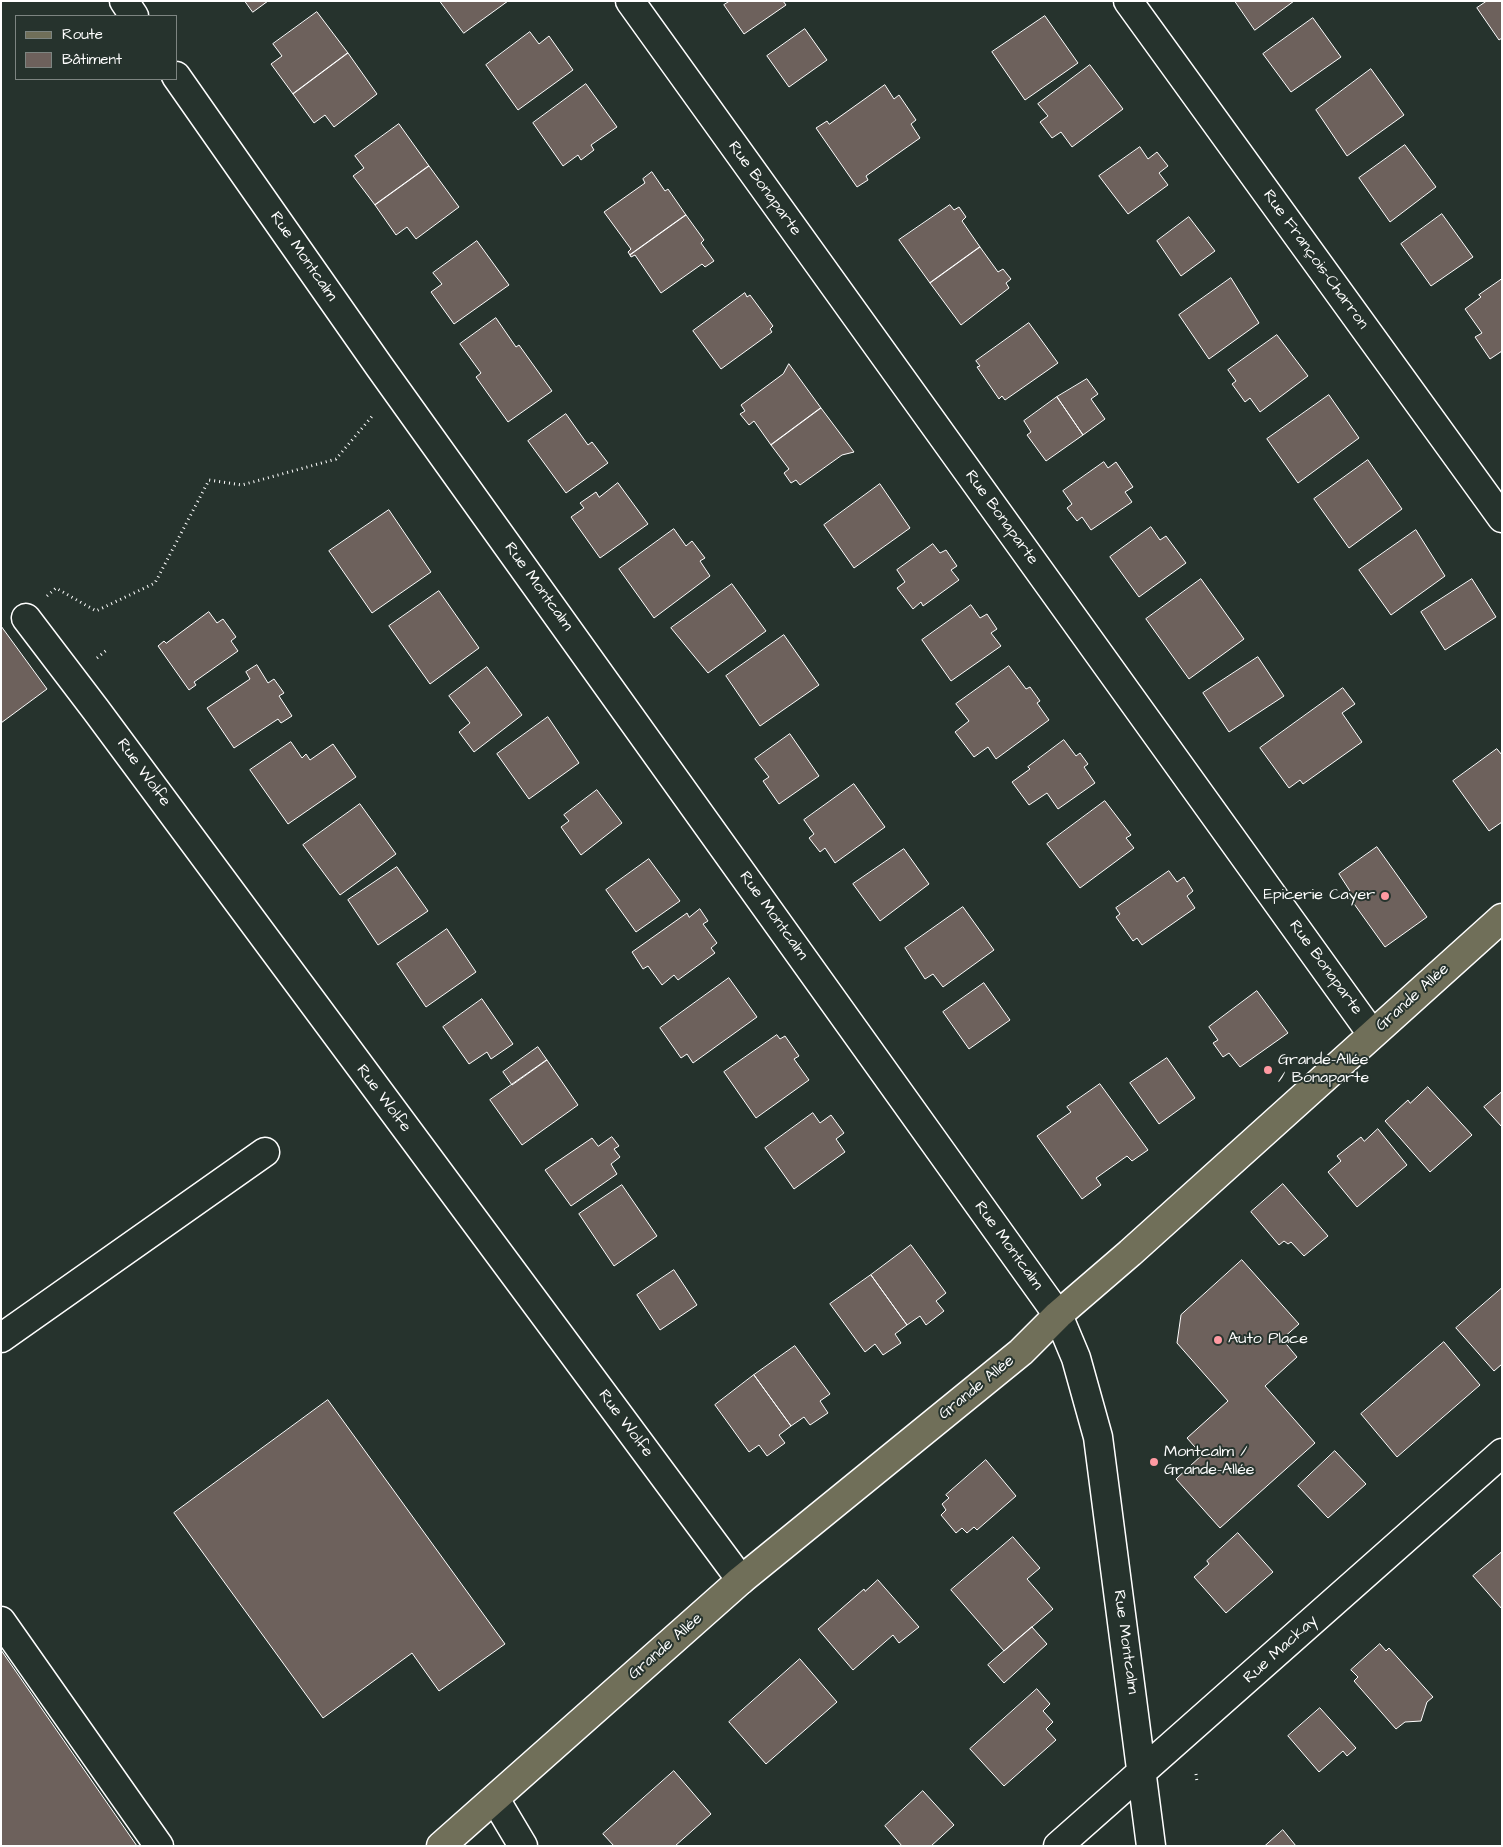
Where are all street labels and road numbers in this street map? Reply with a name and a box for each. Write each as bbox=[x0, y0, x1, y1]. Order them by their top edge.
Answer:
street label: Rue Bonaparte bbox=[723, 138, 805, 240]
street label: Rue François-Charron bbox=[1258, 187, 1372, 333]
street label: Rue Montcalm bbox=[265, 209, 341, 305]
street label: Rue Bonaparte bbox=[960, 467, 1042, 569]
street label: Rue Montcalm bbox=[500, 539, 576, 635]
street label: Rue Wolfe bbox=[112, 735, 174, 811]
street label: Rue Montcalm bbox=[735, 868, 811, 964]
street label: Rue Bonaparte bbox=[1284, 917, 1366, 1019]
street label: Grande Allée bbox=[1372, 960, 1454, 1036]
street label: Rue Wolfe bbox=[351, 1062, 415, 1136]
street label: Rue Montcalm bbox=[970, 1198, 1046, 1294]
street label: Grande Allée bbox=[935, 1352, 1019, 1424]
street label: Rue Wolfe bbox=[593, 1387, 657, 1461]
street label: Rue Montcalm bbox=[1108, 1589, 1142, 1695]
street label: Grande Allée bbox=[625, 1610, 707, 1684]
street label: Rue Mackay bbox=[1240, 1612, 1322, 1688]

